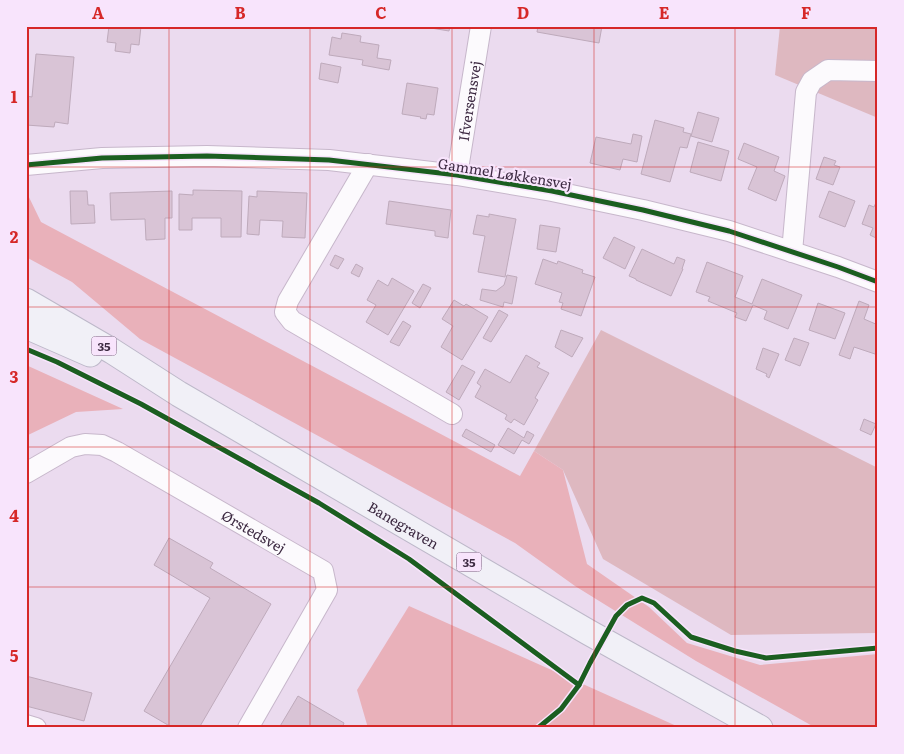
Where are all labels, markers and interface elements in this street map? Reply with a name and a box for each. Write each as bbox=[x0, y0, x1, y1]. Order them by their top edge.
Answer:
text: A bbox=[92, 0, 104, 24]
text: B bbox=[234, 0, 246, 24]
text: C bbox=[375, 0, 387, 24]
text: D bbox=[517, 0, 529, 24]
text: E bbox=[659, 0, 670, 24]
text: F bbox=[801, 0, 811, 24]
street label: Ifversensvej bbox=[453, 59, 485, 143]
text: 1 bbox=[11, 84, 18, 108]
street label: Gammel Løkkensvej bbox=[437, 153, 573, 193]
text: 2 bbox=[10, 224, 19, 248]
road number: 35 bbox=[92, 336, 116, 356]
text: 3 bbox=[10, 364, 19, 388]
street label: Banegraven bbox=[365, 496, 443, 553]
text: 4 bbox=[9, 503, 19, 527]
street label: Ørstedsvej bbox=[218, 505, 290, 557]
road number: 35 bbox=[456, 552, 482, 572]
text: 5 bbox=[10, 643, 19, 667]

